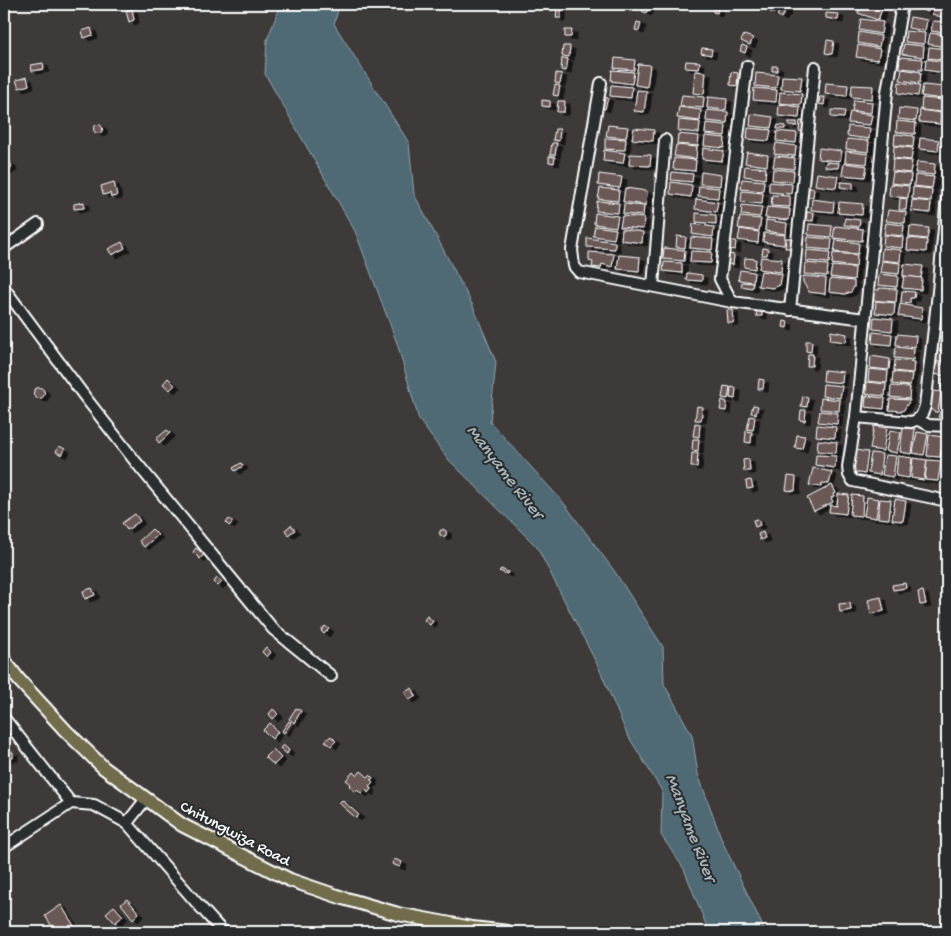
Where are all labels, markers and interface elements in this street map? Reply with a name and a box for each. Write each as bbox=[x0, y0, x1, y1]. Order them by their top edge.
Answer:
water label: Manyame River bbox=[461, 421, 549, 526]
water label: Manyame River bbox=[660, 771, 721, 888]
street label: Chitungwiza Road bbox=[176, 798, 294, 873]

